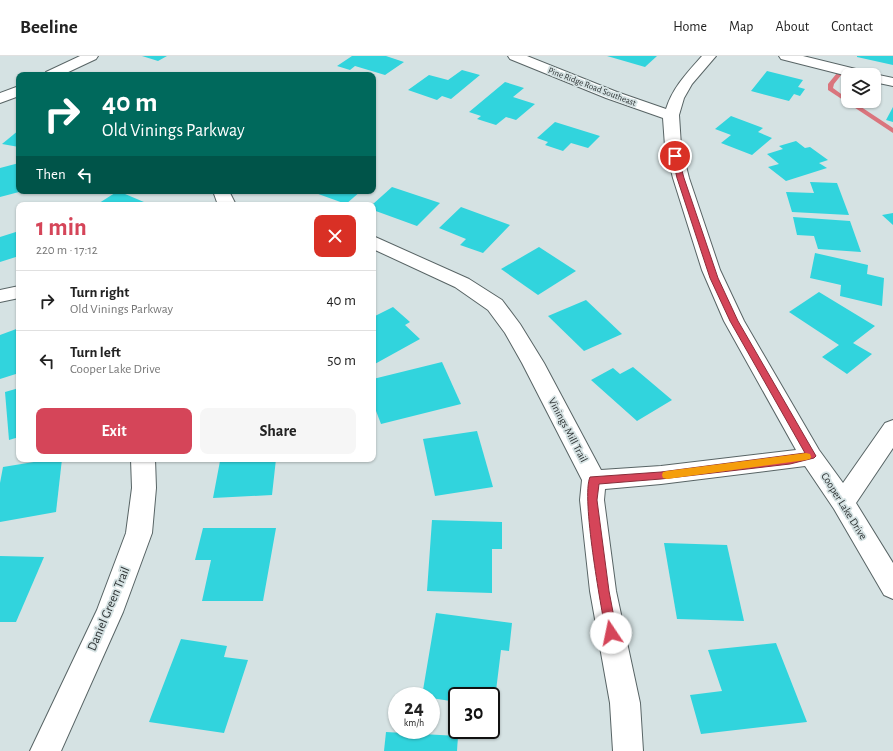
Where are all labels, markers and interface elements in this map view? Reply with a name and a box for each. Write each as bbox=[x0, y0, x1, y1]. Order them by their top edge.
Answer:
text: Beeline bbox=[20, 18, 78, 37]
text: Home bbox=[673, 20, 707, 34]
text: Map bbox=[729, 20, 753, 34]
text: About bbox=[775, 20, 809, 34]
text: Contact bbox=[831, 20, 873, 34]
street label: Pine Ridge Road Southeast bbox=[547, 66, 637, 108]
map controls bbox=[841, 68, 881, 108]
button: layers bbox=[841, 68, 881, 108]
icon: right bbox=[36, 88, 88, 140]
text: 40 m bbox=[102, 89, 158, 117]
text: Old Vinings Parkway bbox=[102, 122, 245, 140]
pin bbox=[658, 139, 692, 173]
icon: arrive bbox=[664, 145, 686, 167]
icon: left bbox=[74, 164, 96, 186]
text: Then bbox=[36, 167, 66, 182]
button: close bbox=[314, 215, 356, 257]
text: 1 min bbox=[36, 216, 87, 240]
text: 220 m · 17:12 bbox=[36, 244, 98, 257]
text: Turn right bbox=[70, 285, 129, 300]
icon: right bbox=[36, 290, 58, 312]
text: 40 m bbox=[326, 293, 356, 308]
text: Old Vinings Parkway bbox=[70, 303, 173, 316]
text: Turn left bbox=[70, 345, 121, 360]
icon: left bbox=[36, 350, 58, 372]
text: 50 m bbox=[327, 353, 356, 368]
text: Cooper Lake Drive bbox=[70, 363, 161, 376]
street label: Vinings Mill Trail bbox=[546, 396, 590, 464]
button: Exit bbox=[36, 408, 192, 454]
button: Share bbox=[200, 408, 356, 454]
street label: Cooper Lake Drive bbox=[819, 471, 869, 541]
street label: Daniel Green Trail bbox=[85, 565, 133, 653]
position arrow bbox=[590, 612, 632, 654]
speed limit sign: 30 bbox=[448, 687, 500, 739]
text: 24 bbox=[404, 698, 424, 718]
text: km/h bbox=[404, 718, 424, 728]

